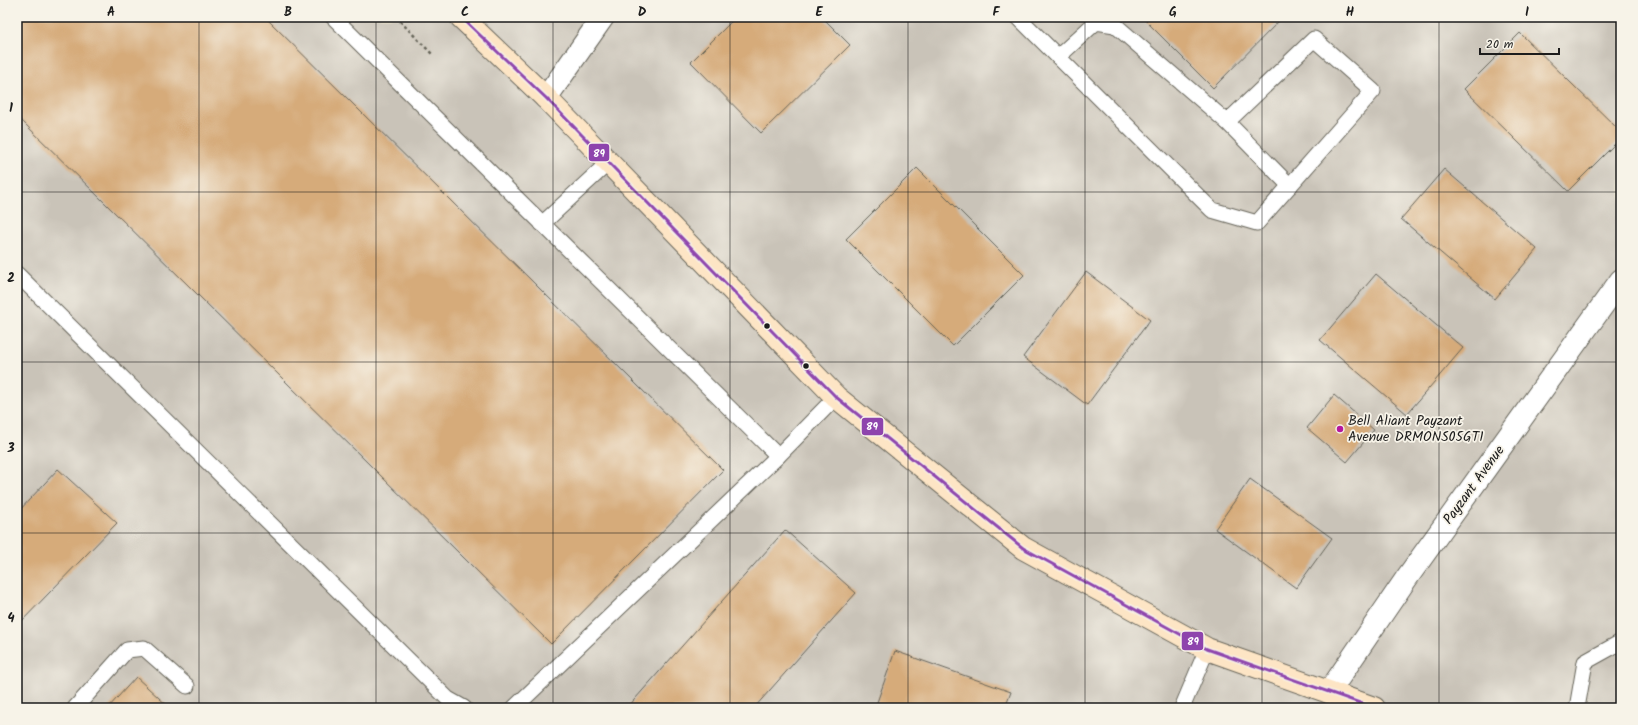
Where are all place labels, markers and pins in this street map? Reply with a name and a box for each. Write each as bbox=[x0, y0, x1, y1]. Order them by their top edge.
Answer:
unlabelled marker bbox=[762, 321, 772, 331]
unlabelled marker bbox=[801, 361, 811, 371]
place label: Bell Aliant Payzant Avenue DRMONS05GT1 bbox=[1348, 410, 1484, 448]
marker: Bell Aliant Payzant Avenue DRMONS05GT1 bbox=[1335, 424, 1345, 434]

